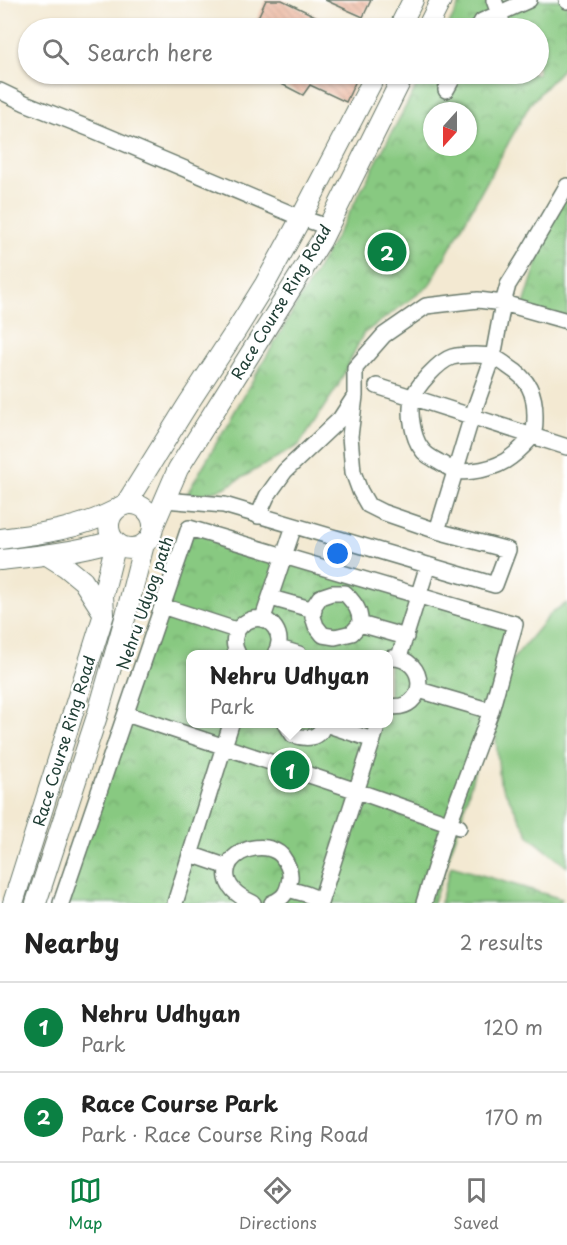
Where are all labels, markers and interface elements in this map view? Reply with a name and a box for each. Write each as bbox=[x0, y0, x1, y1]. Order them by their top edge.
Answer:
search box bbox=[18, 18, 549, 84]
icon: search bbox=[39, 35, 72, 68]
text: Search here bbox=[87, 35, 213, 68]
north arrow bbox=[423, 102, 477, 156]
street label: Race Course Ring Road bbox=[224, 219, 336, 384]
pin: 2 bbox=[368, 230, 406, 274]
street label: Nehru Udyog path bbox=[110, 532, 178, 673]
your location bbox=[323, 539, 352, 568]
popup bbox=[186, 650, 393, 728]
street label: Race Course Ring Road bbox=[26, 652, 100, 829]
text: Nehru Udhyan bbox=[210, 658, 369, 691]
text: Park bbox=[210, 691, 254, 721]
pin: 1 bbox=[270, 748, 310, 792]
text: Nearby bbox=[24, 923, 119, 962]
text: 2 results bbox=[460, 927, 543, 957]
text: Nehru Udhyan bbox=[81, 996, 241, 1029]
text: 1 bbox=[39, 1012, 48, 1042]
text: 120 m bbox=[484, 1012, 543, 1042]
text: Park bbox=[81, 1029, 126, 1059]
text: Race Course Park bbox=[81, 1086, 278, 1119]
text: 2 bbox=[36, 1102, 51, 1132]
text: 170 m bbox=[485, 1102, 543, 1132]
text: Park · Race Course Ring Road bbox=[81, 1119, 369, 1149]
tab: Map bbox=[68, 1174, 102, 1234]
tab: Directions bbox=[239, 1174, 317, 1234]
tab: Saved bbox=[453, 1174, 499, 1234]

